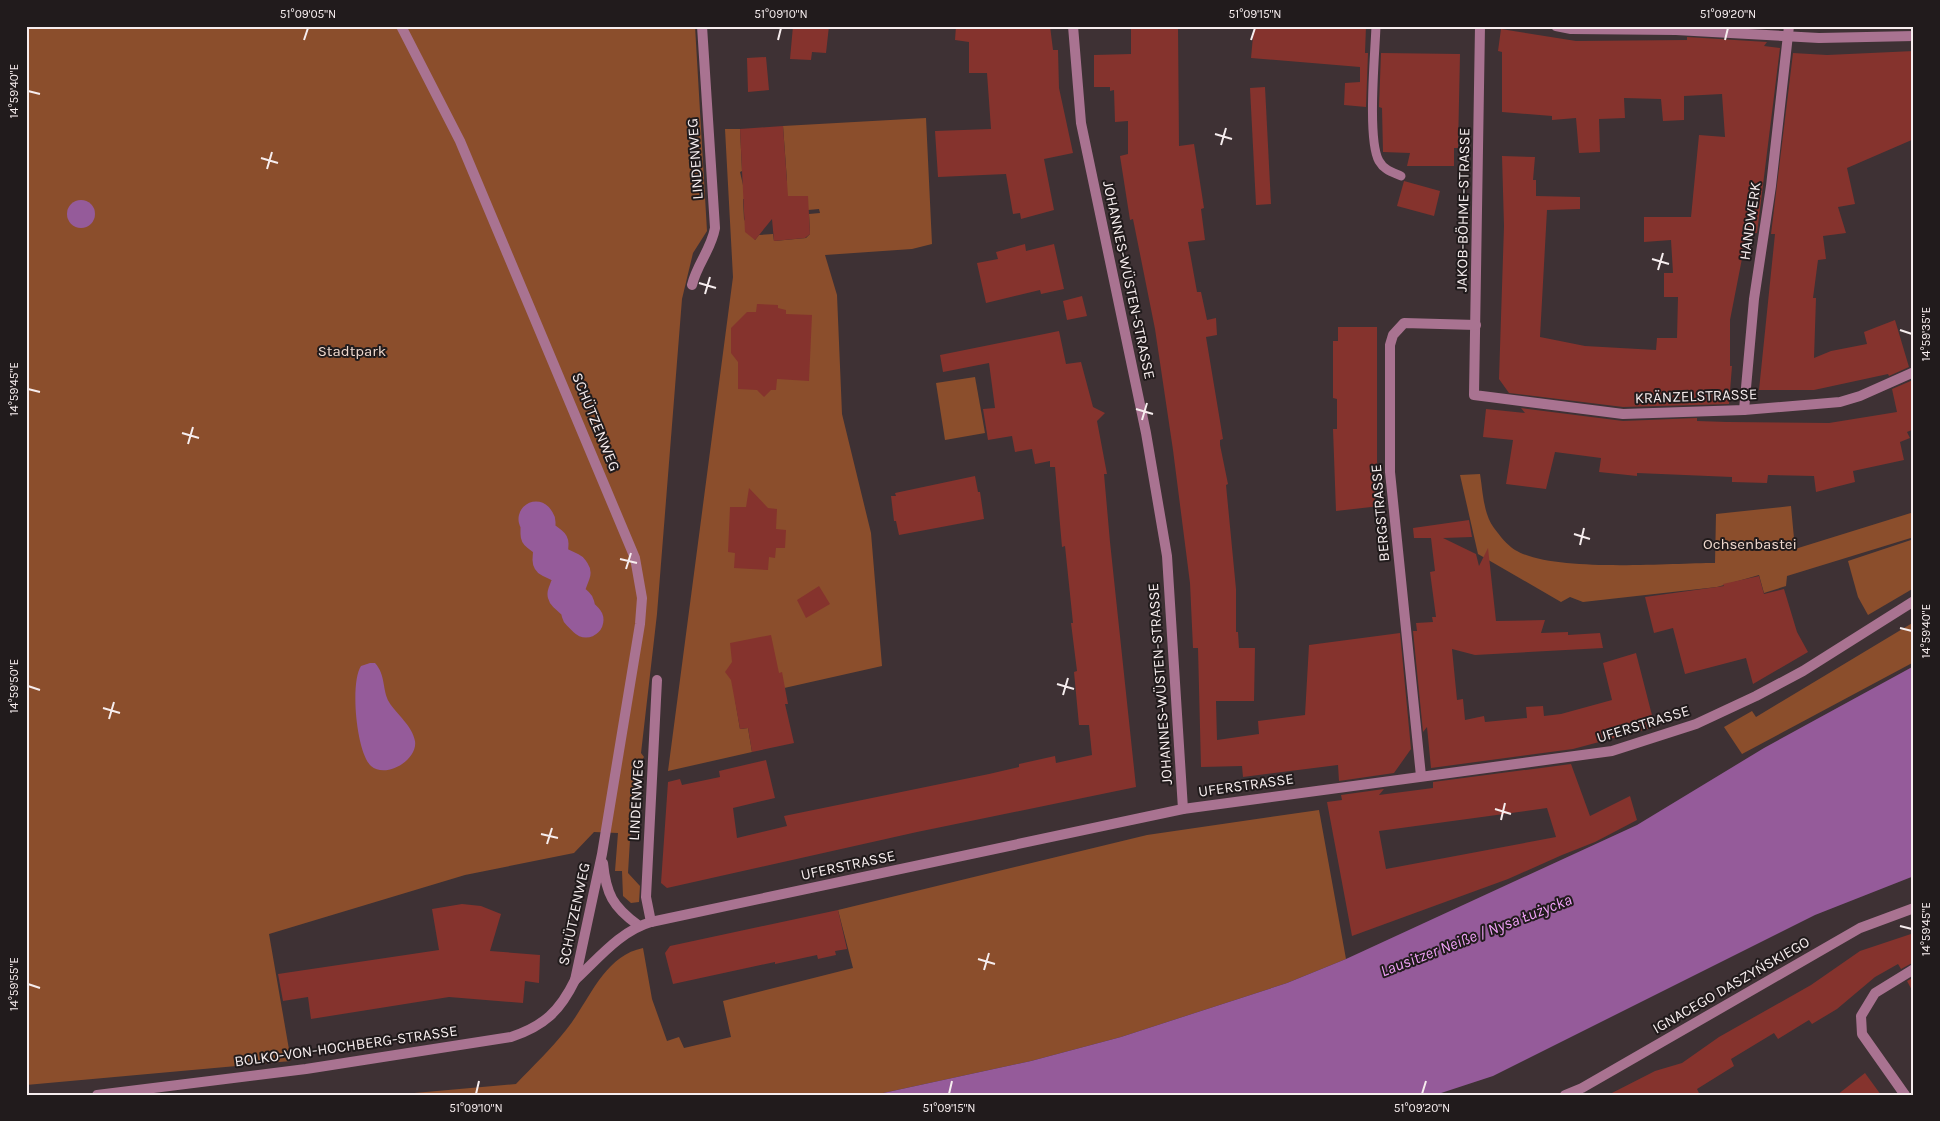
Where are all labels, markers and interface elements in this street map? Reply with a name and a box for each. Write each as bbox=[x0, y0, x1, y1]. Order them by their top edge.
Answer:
text: 51°09'05"N bbox=[280, 7, 336, 21]
text: 51°09'10"N bbox=[754, 7, 808, 21]
text: 51°09'15"N bbox=[1228, 7, 1282, 21]
text: 51°09'20"N bbox=[1700, 7, 1756, 21]
text: 14°59'40"E bbox=[7, 64, 21, 118]
street label: LINDENWEG bbox=[683, 118, 707, 200]
street label: JAKOB-BÖHME-STRASSE bbox=[1453, 128, 1473, 292]
street label: JOHANNES-WÜSTEN-STRASSE bbox=[1099, 179, 1159, 381]
street label: HANDWERK bbox=[1736, 181, 1764, 261]
text: 14°59'35"E bbox=[1919, 307, 1933, 361]
park label: Stadtpark bbox=[318, 342, 386, 360]
text: 14°59'45"E bbox=[7, 362, 21, 416]
street label: SCHÜTZENWEG bbox=[568, 370, 624, 474]
street label: KRÄNZELSTRASSE bbox=[1635, 385, 1757, 407]
street label: BERGSTRASSE bbox=[1367, 464, 1393, 562]
park label: Ochsenbastei bbox=[1703, 535, 1797, 553]
street label: JOHANNES-WÜSTEN-STRASSE bbox=[1144, 582, 1176, 786]
text: 14°59'40"E bbox=[1919, 604, 1933, 658]
text: 14°59'50"E bbox=[7, 659, 21, 713]
street label: UFERSTRASSE bbox=[1594, 701, 1692, 747]
street label: LINDENWEG bbox=[625, 759, 647, 841]
street label: UFERSTRASSE bbox=[1197, 769, 1295, 801]
street label: UFERSTRASSE bbox=[799, 846, 897, 884]
street label: SCHÜTZENWEG bbox=[554, 861, 594, 967]
water label: Lausitzer Neiße / Nysa Łużycka bbox=[1378, 890, 1574, 980]
text: 14°59'45"E bbox=[1919, 902, 1933, 956]
street label: IGNACEGO DASZYŃSKIEGO bbox=[1649, 933, 1813, 1037]
text: 14°59'55"E bbox=[7, 957, 21, 1011]
street label: BOLKO-VON-HOCHBERG-STRASSE bbox=[233, 1021, 459, 1071]
text: 51°09'10"N bbox=[449, 1101, 503, 1115]
text: 51°09'15"N bbox=[922, 1101, 976, 1115]
text: 51°09'20"N bbox=[1394, 1101, 1450, 1115]

